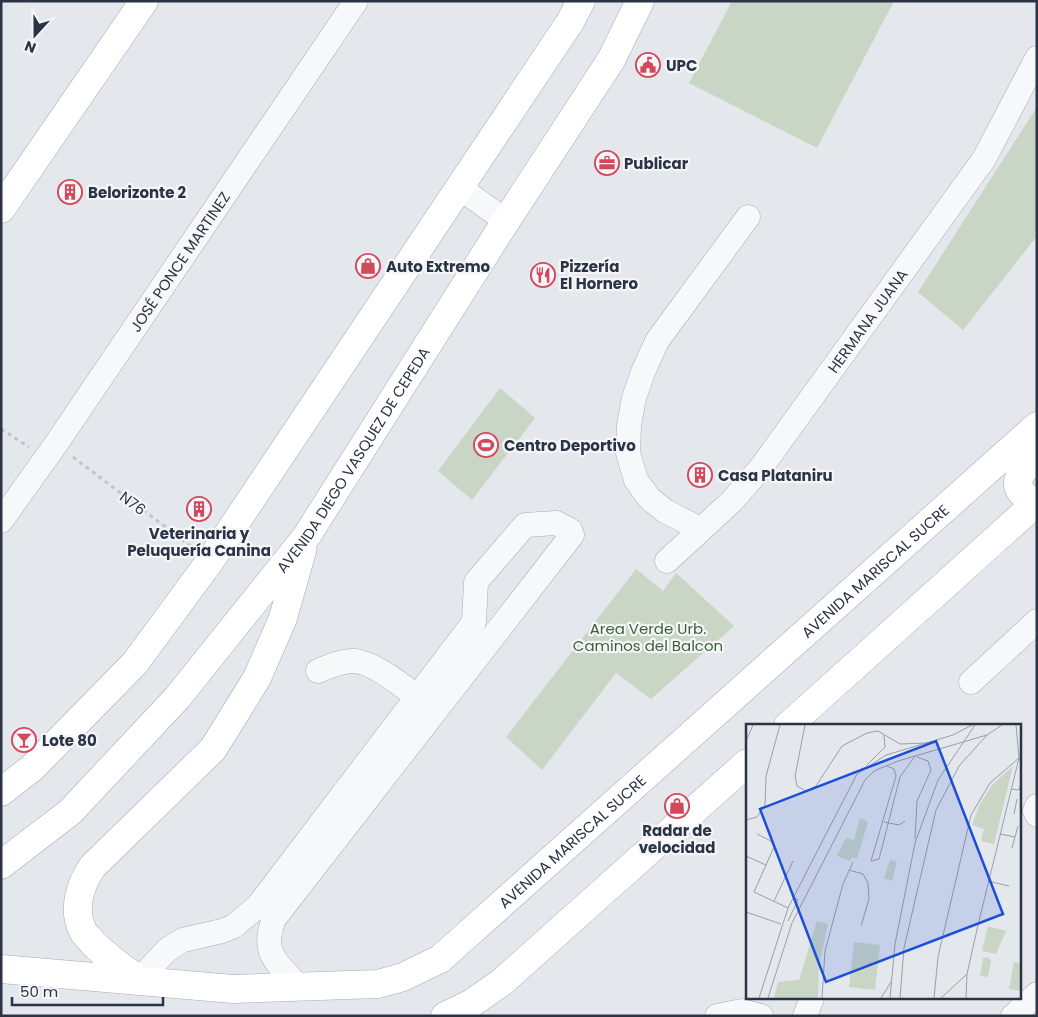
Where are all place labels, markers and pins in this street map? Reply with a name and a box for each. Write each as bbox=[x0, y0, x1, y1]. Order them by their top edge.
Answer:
public building icon: UPC bbox=[635, 52, 661, 78]
place label: UPC bbox=[666, 55, 697, 76]
office icon: Publicar bbox=[594, 150, 620, 176]
place label: Publicar bbox=[624, 153, 689, 174]
building icon: Belorizonte 2 bbox=[57, 179, 83, 205]
place label: Belorizonte 2 bbox=[88, 182, 187, 203]
shop icon: Auto Extremo bbox=[355, 253, 381, 279]
place label: Auto Extremo bbox=[386, 256, 491, 277]
place label: Pizzería El Hornero bbox=[560, 256, 638, 294]
restaurant icon: Pizzería El Hornero bbox=[530, 262, 556, 288]
sports icon: Centro Deportivo bbox=[473, 432, 499, 458]
place label: Centro Deportivo bbox=[504, 435, 636, 456]
building icon: Casa Plataniru bbox=[687, 462, 713, 488]
place label: Casa Plataniru bbox=[718, 465, 833, 486]
building icon: Veterinaria y Peluquería Canina bbox=[186, 496, 212, 522]
place label: Veterinaria y Peluquería Canina bbox=[127, 523, 271, 561]
bar icon: Lote 80 bbox=[11, 727, 37, 753]
place label: Lote 80 bbox=[42, 730, 97, 751]
shop icon: Radar de velocidad bbox=[664, 793, 690, 819]
place label: Radar de velocidad bbox=[639, 820, 715, 858]

